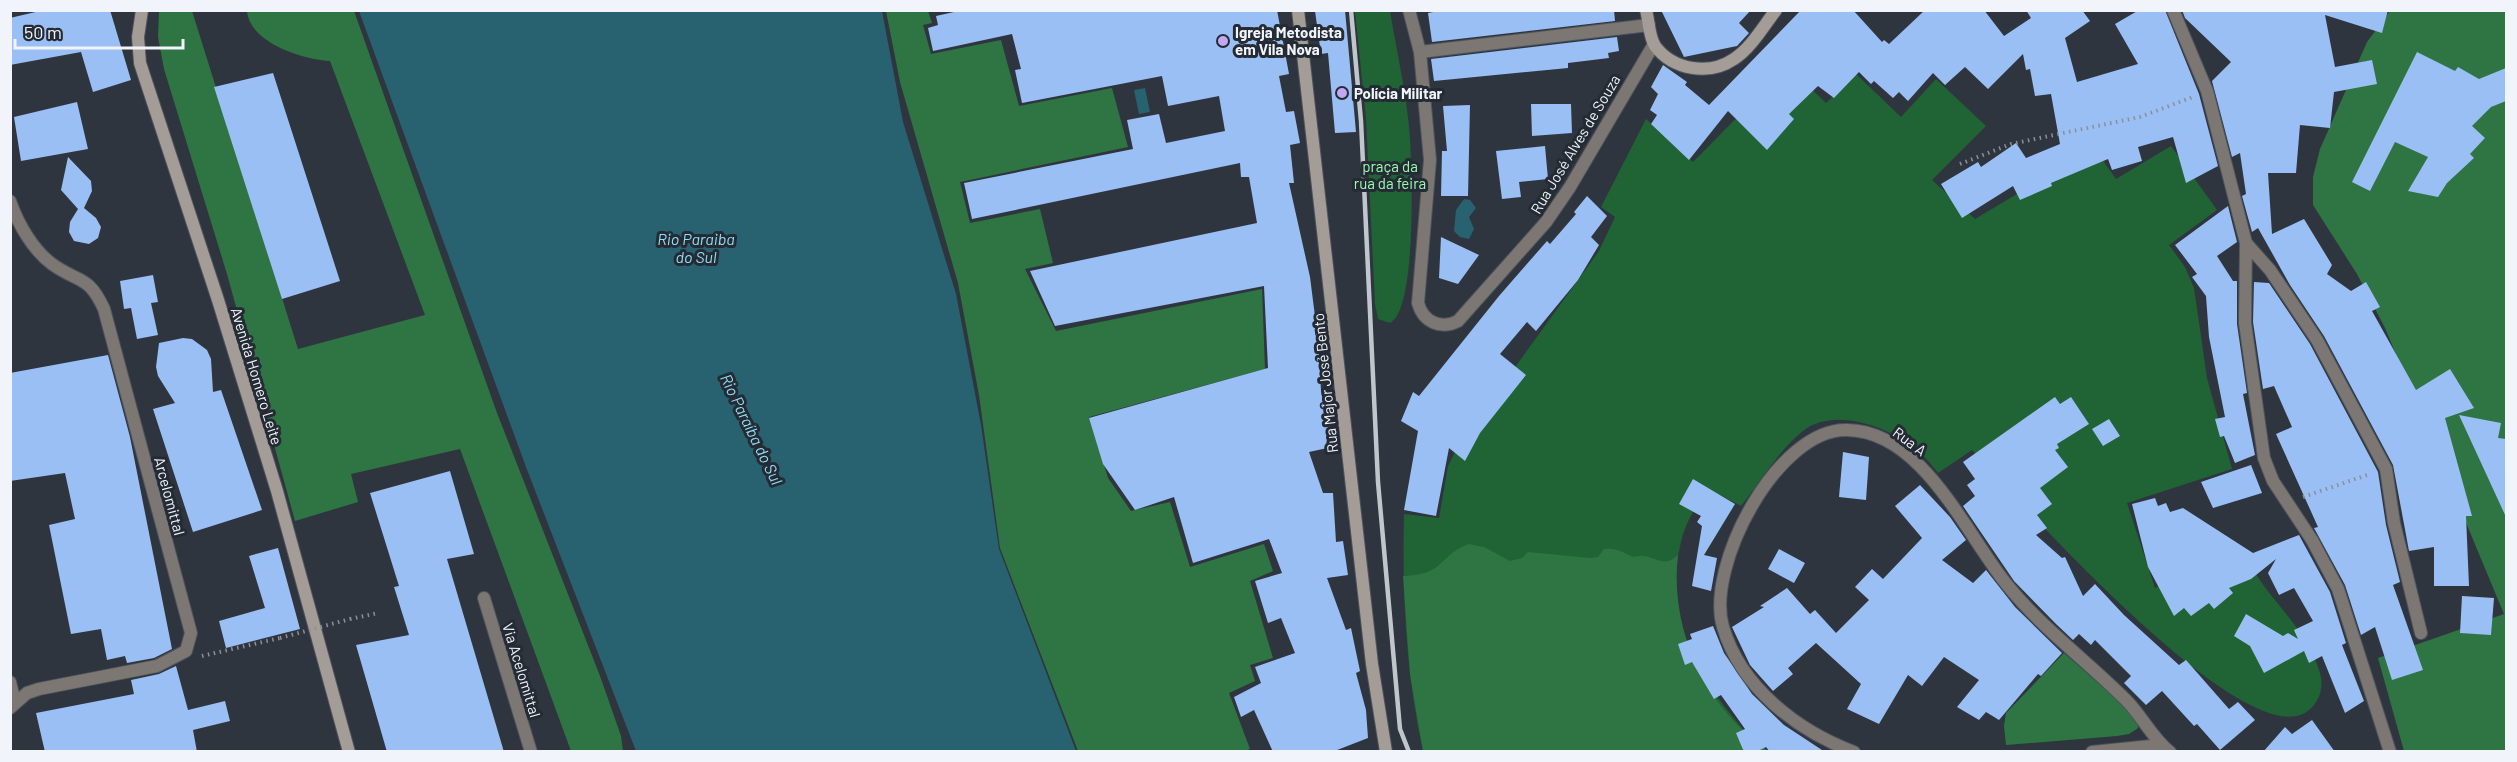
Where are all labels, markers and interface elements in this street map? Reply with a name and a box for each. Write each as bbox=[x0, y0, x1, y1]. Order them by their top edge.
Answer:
scale bar bbox=[15, 12, 183, 50]
text: 50 m bbox=[24, 21, 62, 43]
place label: Igreja Metodista em Vila Nova bbox=[1235, 23, 1342, 58]
marker: Igreja Metodista em Vila Nova bbox=[1216, 34, 1230, 48]
street label: Rua José Alves de Souza bbox=[1526, 71, 1624, 217]
place label: Polícia Militar bbox=[1354, 84, 1443, 102]
marker: Polícia Militar bbox=[1335, 86, 1349, 100]
park label: praça da rua da feira bbox=[1354, 157, 1426, 192]
water label: Rio Paraiba do Sul bbox=[657, 229, 735, 266]
street label: Avenida Homero Leite bbox=[228, 305, 286, 447]
street label: Rua Major José Bento bbox=[1309, 312, 1341, 454]
water label: Rio Paraíba do Sul bbox=[717, 371, 787, 488]
street label: Rua A bbox=[1890, 423, 1930, 459]
street label: Arcelomittal bbox=[151, 455, 189, 537]
street label: Via Acelomittal bbox=[499, 621, 545, 719]

